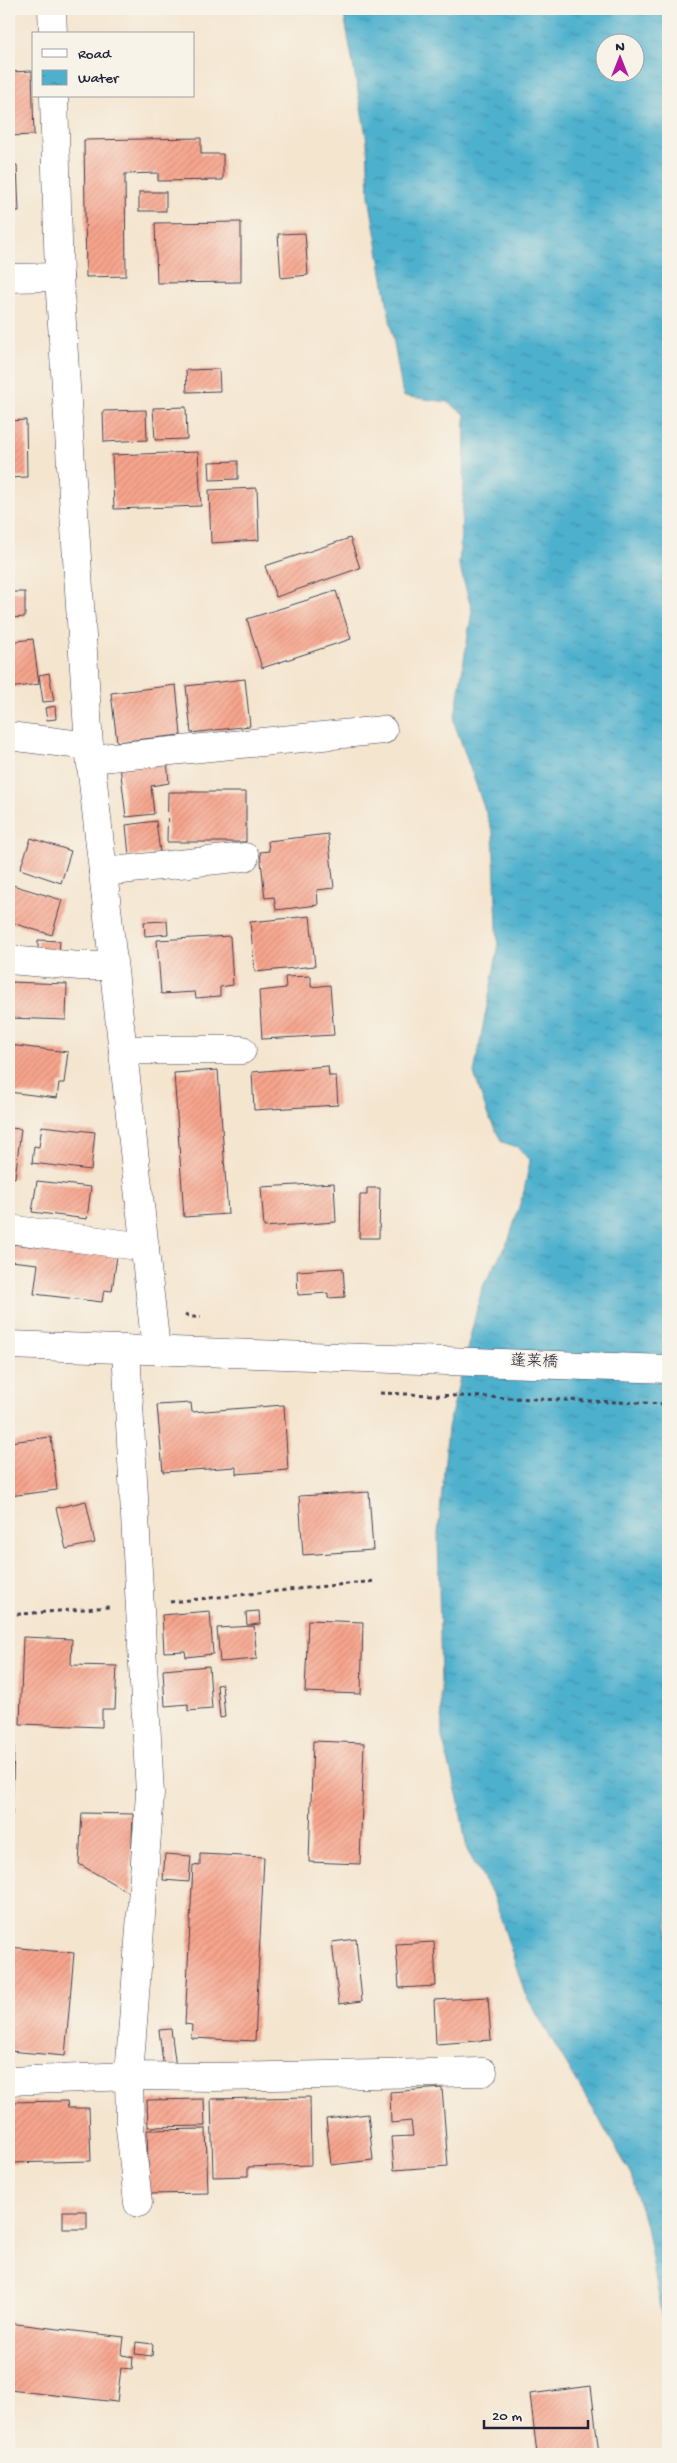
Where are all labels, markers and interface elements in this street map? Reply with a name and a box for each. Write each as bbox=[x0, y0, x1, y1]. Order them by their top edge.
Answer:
legend bbox=[32, 32, 195, 98]
north arrow bbox=[594, 32, 644, 82]
text: N bbox=[615, 39, 625, 56]
text: Road bbox=[78, 46, 112, 64]
text: Water bbox=[78, 70, 120, 88]
street label: 蓬莱橋 bbox=[510, 1352, 558, 1373]
scale bar bbox=[484, 2398, 588, 2430]
text: 20 m bbox=[492, 2408, 522, 2426]

